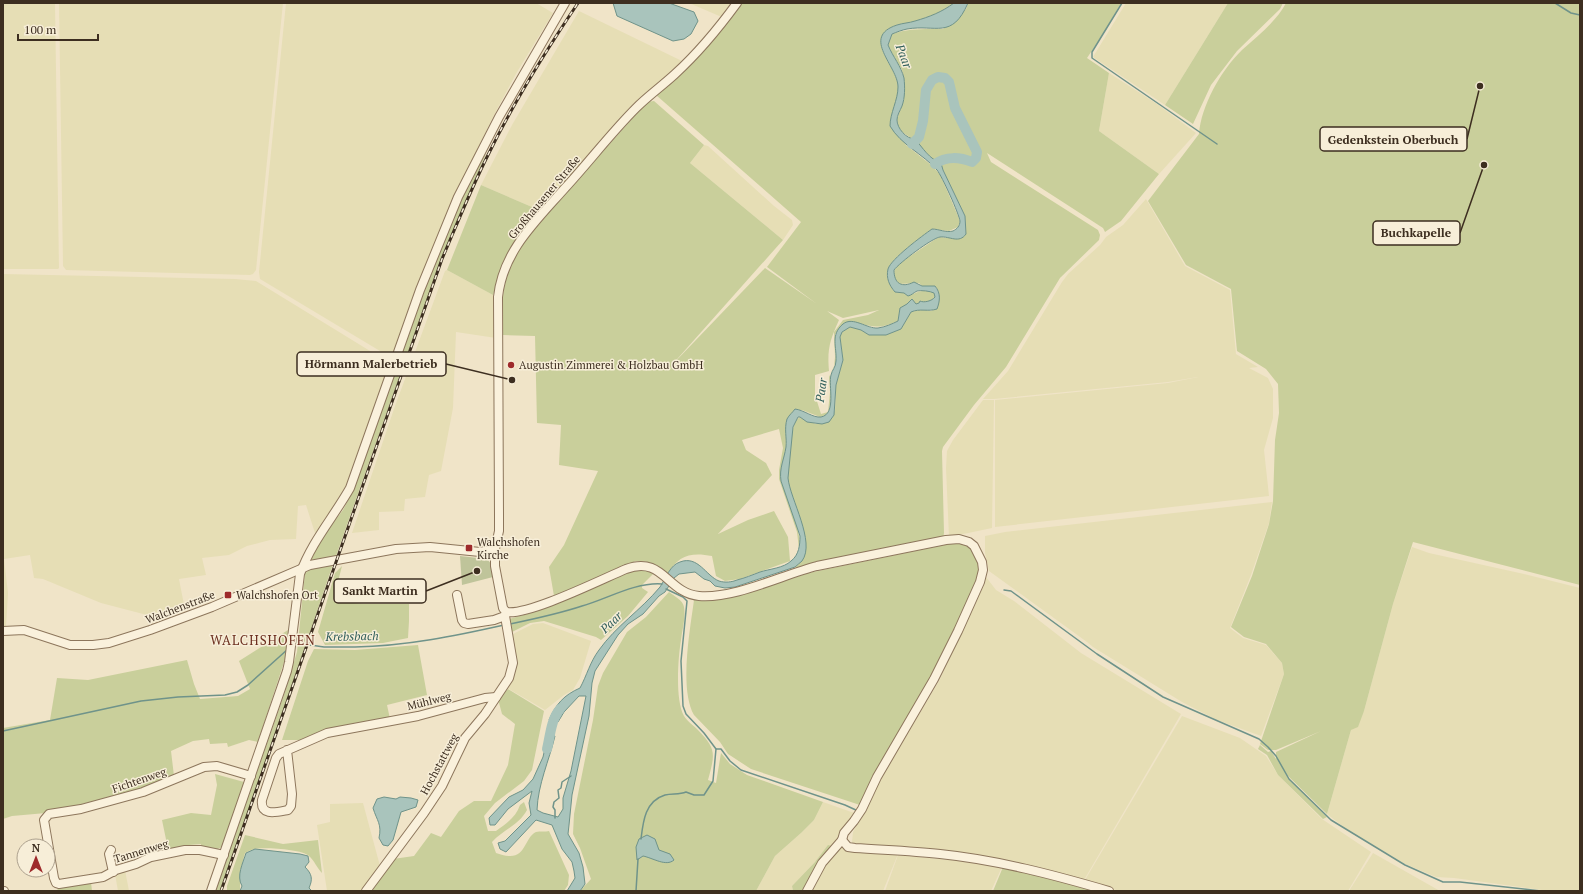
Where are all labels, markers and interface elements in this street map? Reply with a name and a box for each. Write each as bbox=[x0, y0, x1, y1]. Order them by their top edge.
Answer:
scale bar bbox=[18, 16, 98, 42]
text: 100 m bbox=[24, 22, 57, 37]
water label: Paar bbox=[892, 41, 916, 71]
callout: Gedenkstein Oberbuch bbox=[1320, 127, 1467, 151]
text: Gedenkstein Oberbuch bbox=[1328, 132, 1459, 147]
street label: Großhausener Straße bbox=[505, 152, 583, 242]
callout: Buchkapelle bbox=[1373, 221, 1460, 245]
text: Buchkapelle bbox=[1381, 225, 1452, 240]
callout: Hörmann Malerbetrieb bbox=[297, 352, 446, 376]
text: Hörmann Malerbetrieb bbox=[305, 356, 437, 371]
place label: Augustin Zimmerei & Holzbau GmbH bbox=[519, 358, 703, 372]
marker: Augustin Zimmerei & Holzbau GmbH bbox=[506, 360, 516, 370]
water label: Paar bbox=[812, 376, 830, 404]
place label: Walchshofen Kirche bbox=[477, 535, 540, 562]
marker: Walchshofen Kirche bbox=[464, 543, 474, 553]
callout: Sankt Martin bbox=[334, 579, 426, 603]
text: Sankt Martin bbox=[342, 583, 418, 598]
street label: Walchenstraße bbox=[143, 587, 217, 627]
place label: Walchshofen Ort bbox=[236, 588, 318, 602]
marker: Walchshofen Ort bbox=[223, 590, 233, 600]
water label: Paar bbox=[596, 607, 626, 637]
water label: Krebsbach bbox=[324, 628, 379, 644]
district label: WALCHSHOFEN bbox=[210, 631, 316, 649]
street label: Mühlweg bbox=[406, 689, 453, 713]
street label: Hochstattweg bbox=[417, 731, 461, 797]
street label: Fichtenweg bbox=[110, 764, 168, 796]
street label: Tannenweg bbox=[112, 836, 170, 866]
north arrow bbox=[16, 838, 56, 878]
text: N bbox=[32, 841, 41, 855]

